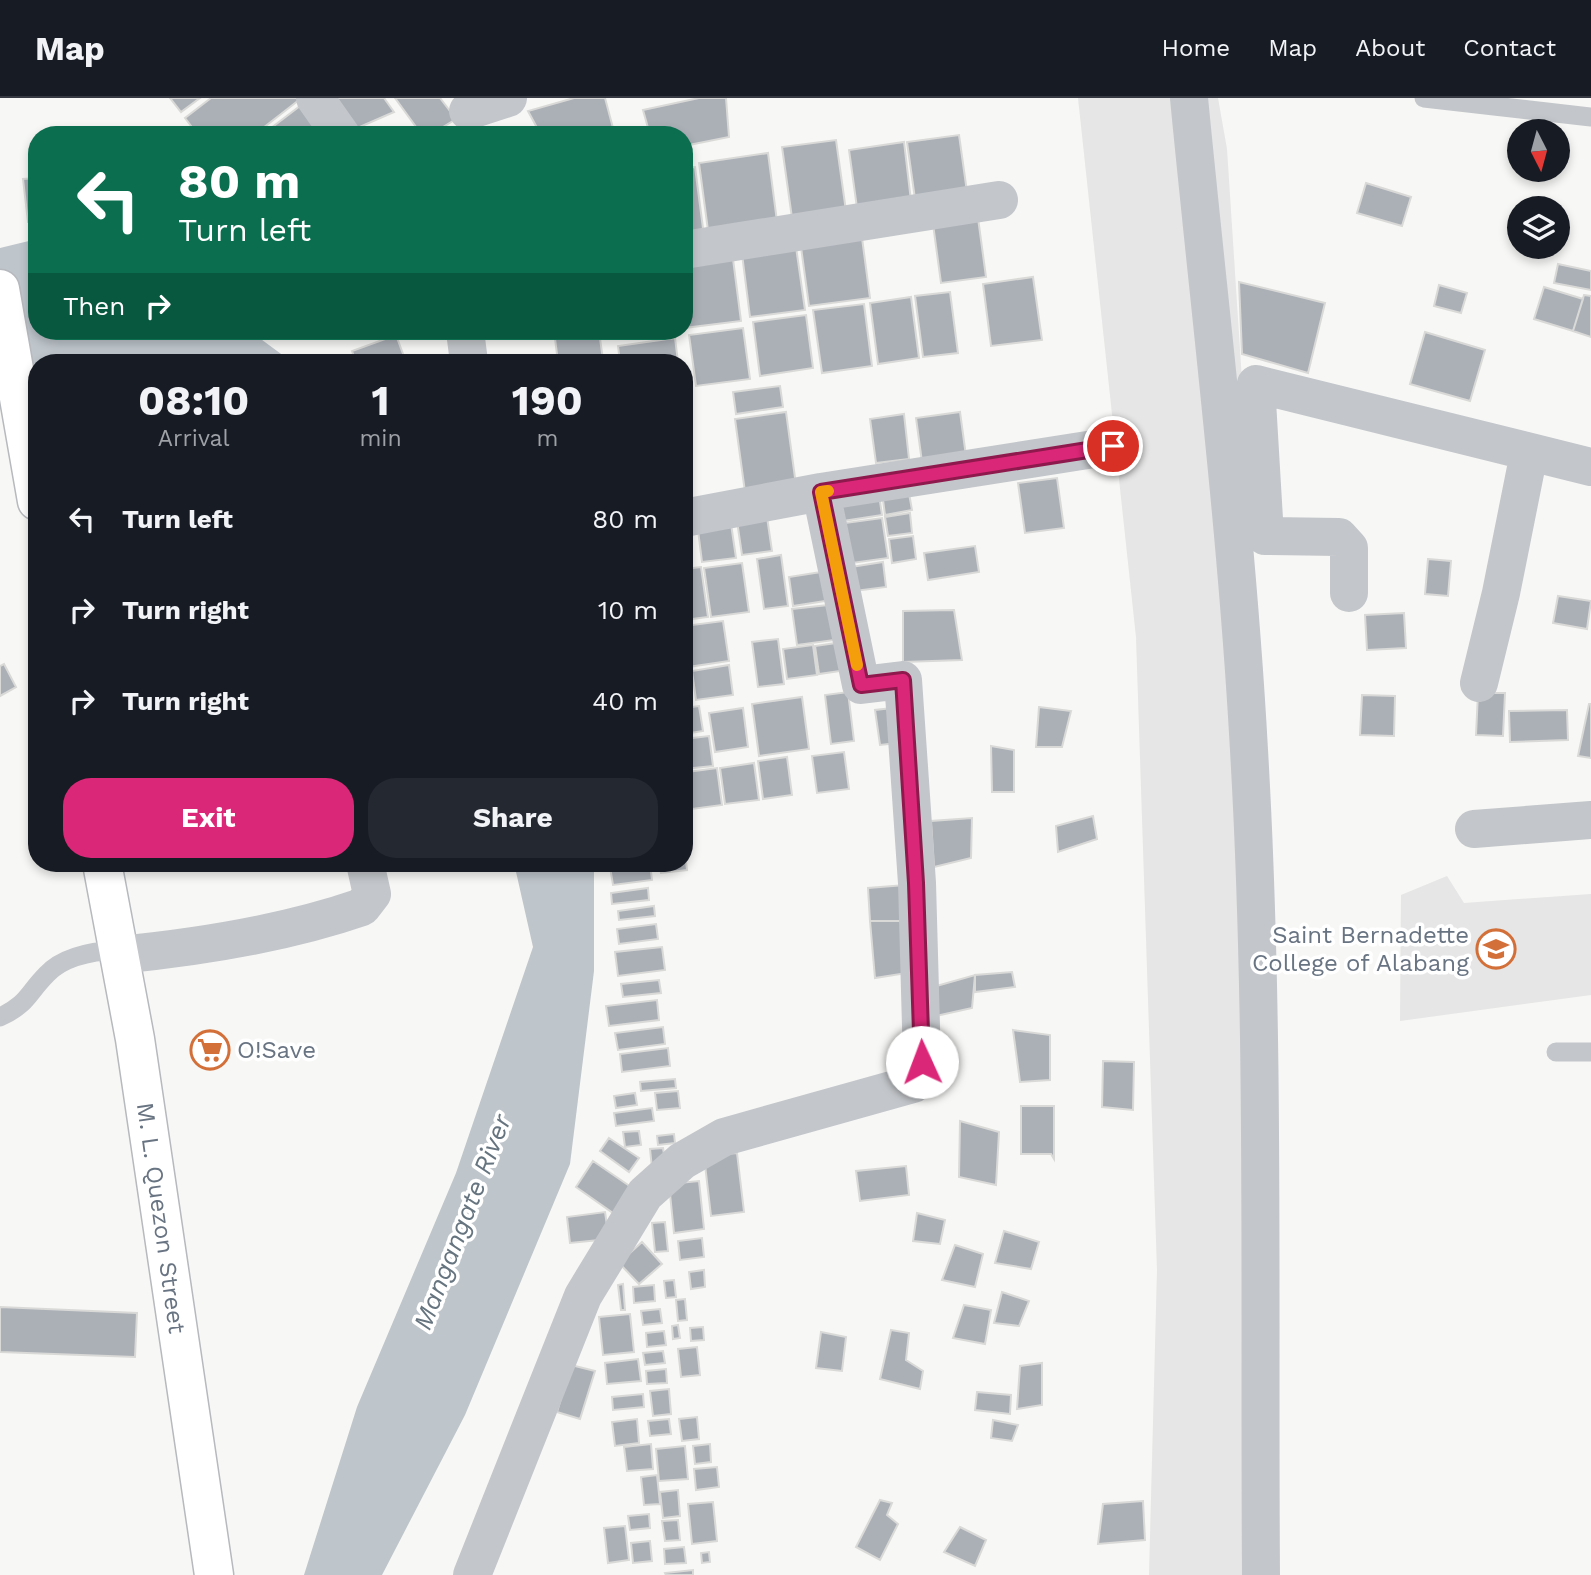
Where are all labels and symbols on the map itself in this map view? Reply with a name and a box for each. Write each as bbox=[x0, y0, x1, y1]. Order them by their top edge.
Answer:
north arrow bbox=[1507, 119, 1570, 182]
pin bbox=[1083, 416, 1143, 476]
place label: Saint Bernadette College of Alabang bbox=[1252, 921, 1469, 977]
school or university icon: Saint Bernadette College of Alabang bbox=[1475, 928, 1517, 970]
position arrow bbox=[885, 1025, 959, 1099]
supermarket icon: O!Save bbox=[189, 1029, 231, 1071]
place label: O!Save bbox=[237, 1036, 316, 1064]
street label: M. L. Quezon Street bbox=[131, 1101, 191, 1335]
water label: Mangangate River bbox=[407, 1109, 517, 1334]

